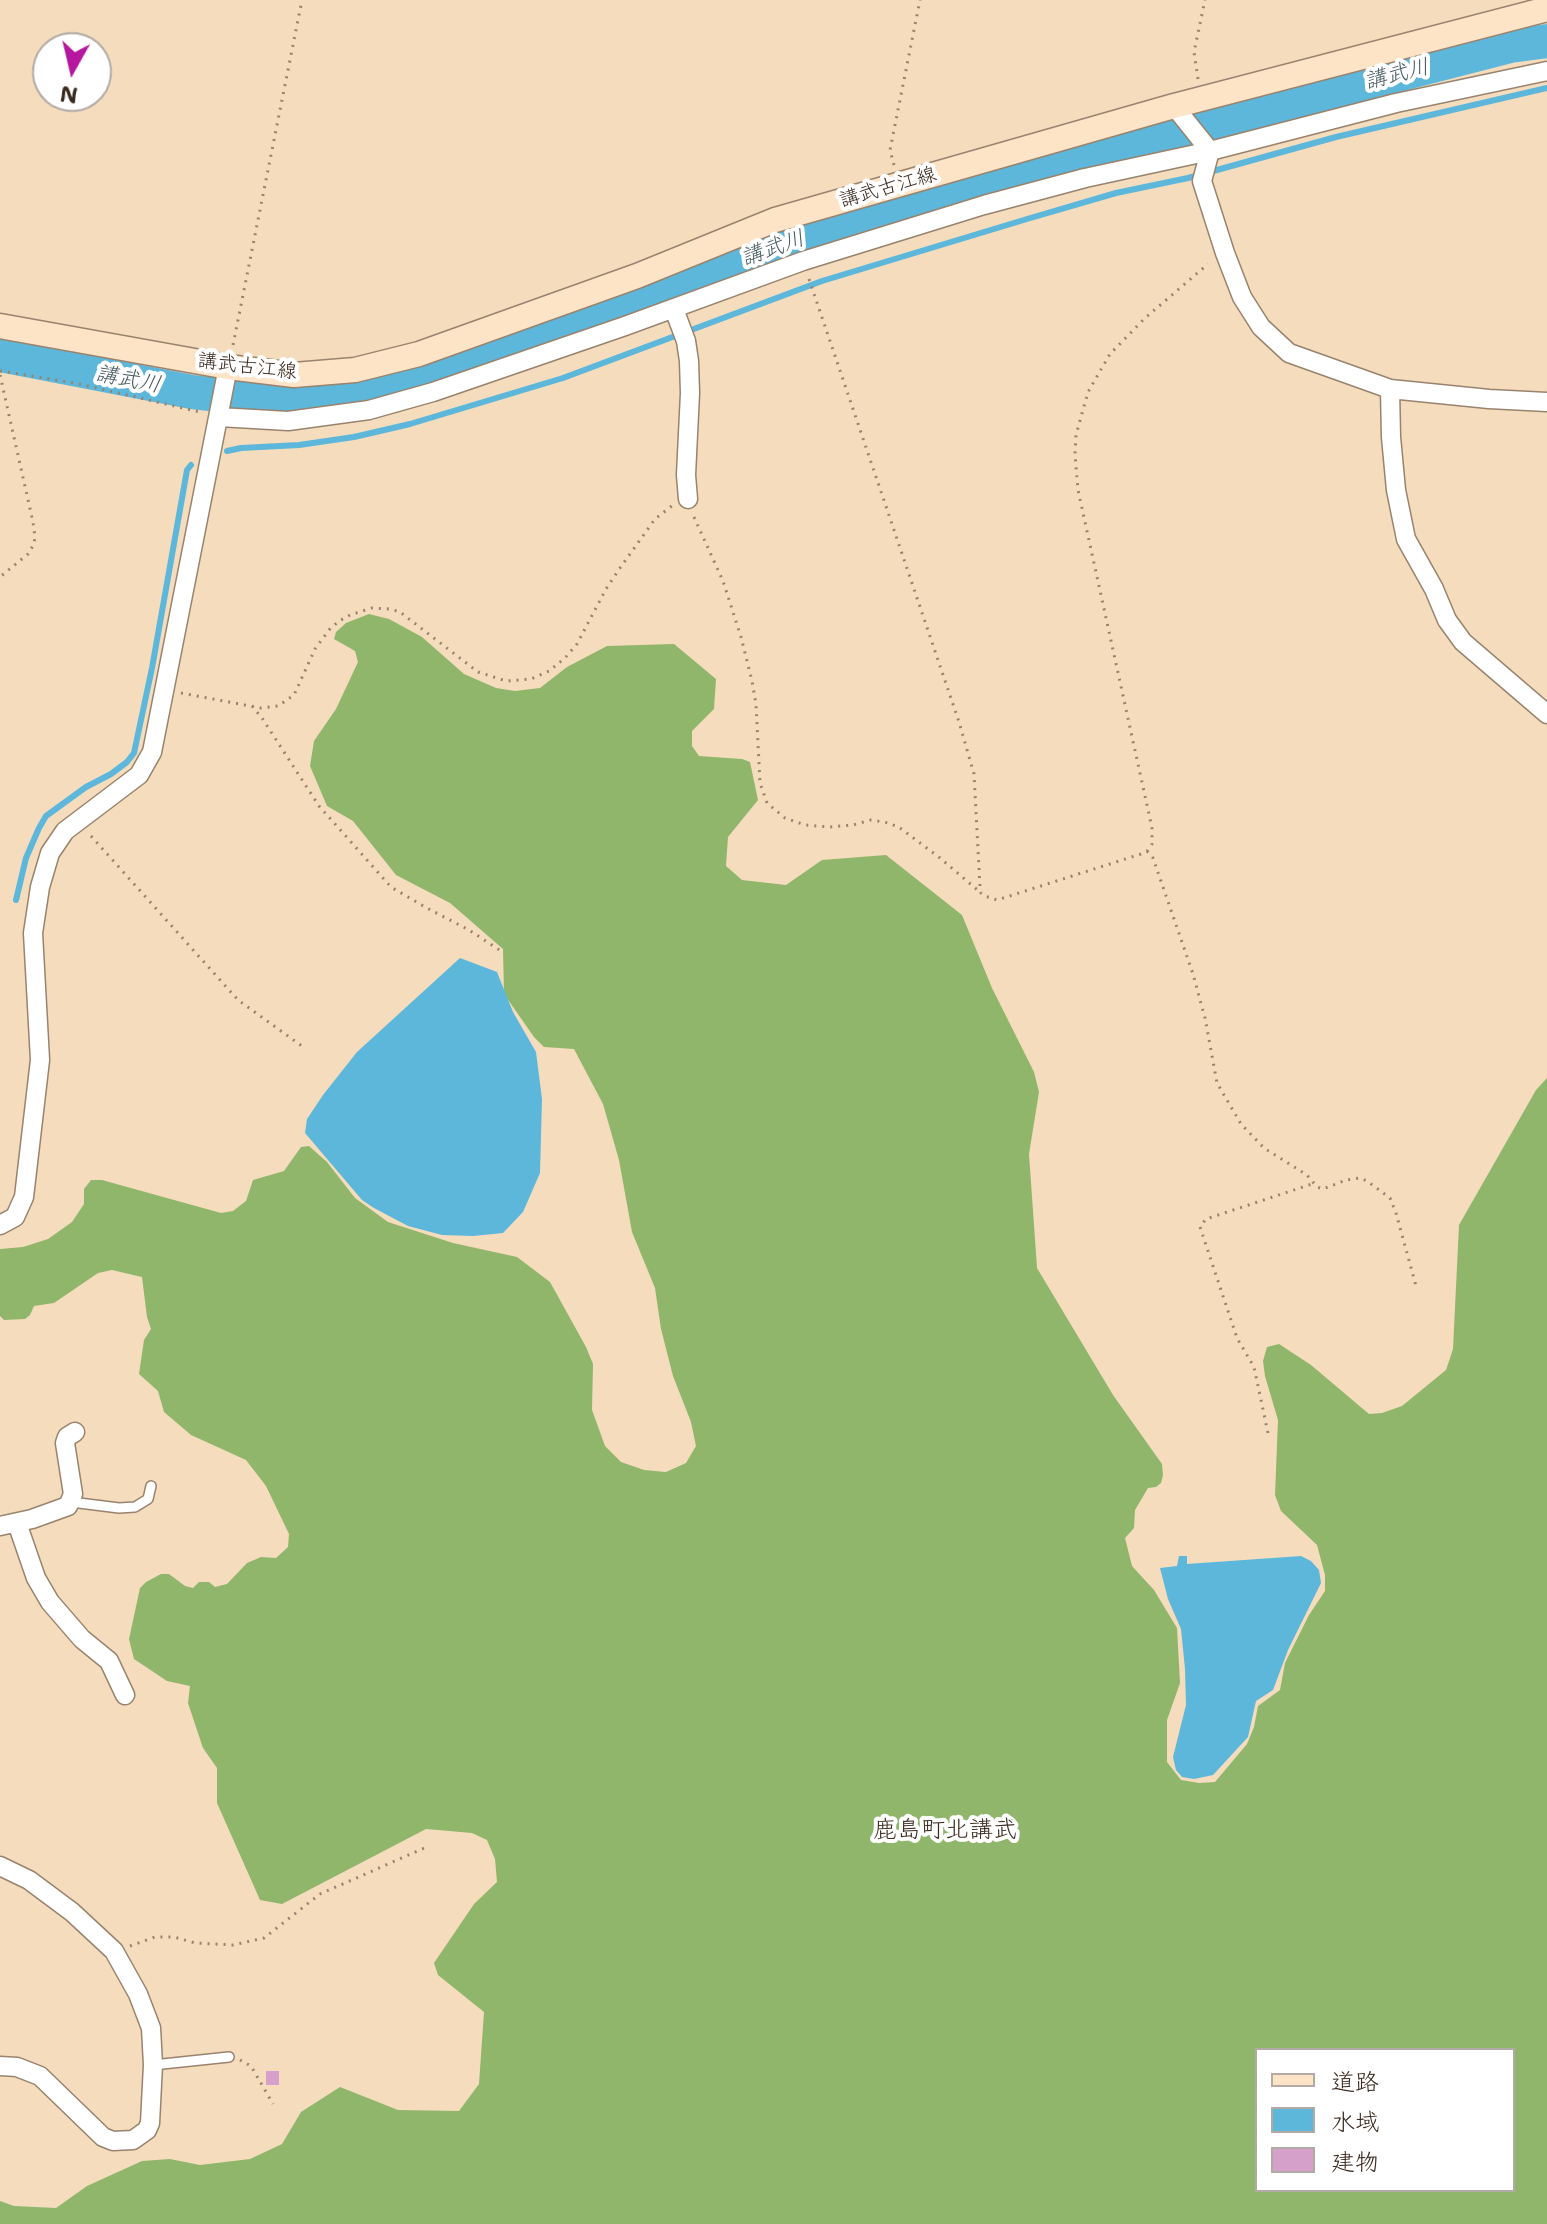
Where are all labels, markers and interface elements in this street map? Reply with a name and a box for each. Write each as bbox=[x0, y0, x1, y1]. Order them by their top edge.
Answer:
north arrow bbox=[32, 32, 112, 112]
water label: 講武川 bbox=[1362, 54, 1432, 96]
text: N bbox=[58, 79, 80, 110]
street label: 講武古江線 bbox=[837, 163, 939, 213]
water label: 講武川 bbox=[738, 226, 808, 272]
street label: 講武古江線 bbox=[196, 349, 298, 385]
water label: 講武川 bbox=[93, 361, 163, 399]
district label: 鹿島町北講武 bbox=[873, 1817, 1017, 1845]
legend bbox=[1255, 2048, 1515, 2192]
text: 道路 bbox=[1331, 2066, 1379, 2098]
text: 水域 bbox=[1331, 2106, 1379, 2138]
text: 建物 bbox=[1331, 2146, 1379, 2178]

